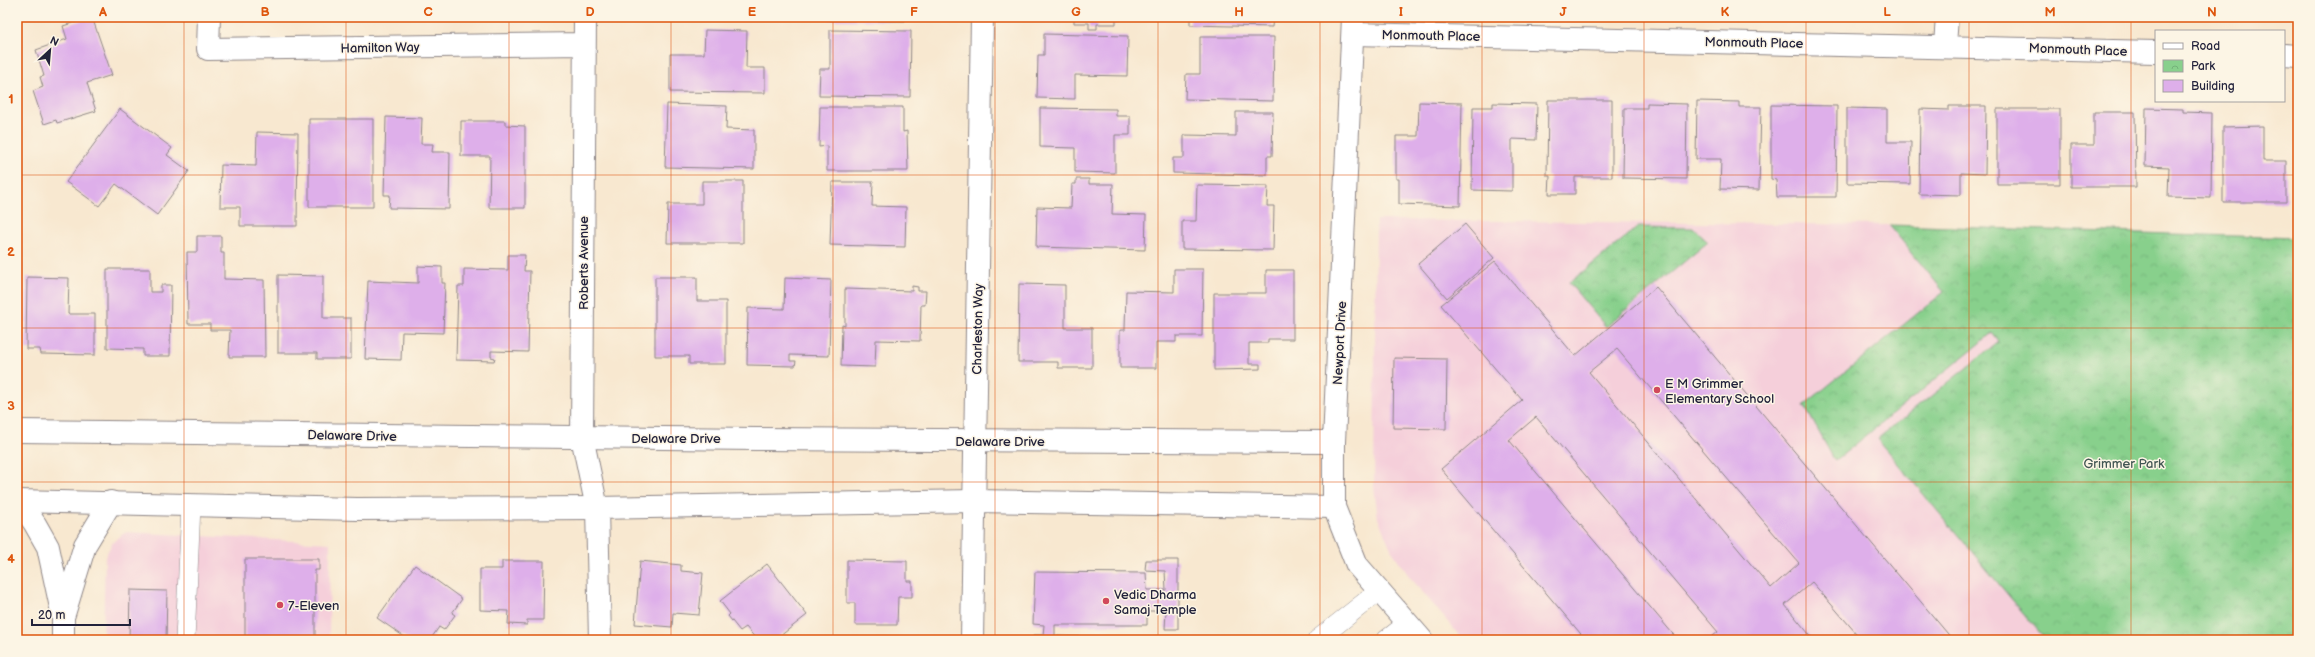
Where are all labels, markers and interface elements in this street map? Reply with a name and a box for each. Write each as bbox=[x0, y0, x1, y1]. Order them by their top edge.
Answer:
text: A bbox=[98, 4, 107, 20]
text: B bbox=[260, 4, 270, 20]
text: C bbox=[423, 4, 433, 20]
text: D bbox=[585, 4, 595, 20]
text: E bbox=[748, 4, 757, 20]
text: F bbox=[910, 4, 918, 20]
text: G bbox=[1071, 4, 1081, 20]
text: H bbox=[1234, 4, 1244, 20]
text: I bbox=[1399, 4, 1403, 20]
text: J bbox=[1559, 4, 1567, 20]
text: K bbox=[1721, 4, 1730, 20]
text: L bbox=[1883, 4, 1891, 20]
text: M bbox=[2044, 4, 2056, 20]
text: N bbox=[2207, 4, 2217, 20]
street label: Monmouth Place bbox=[1381, 27, 1481, 45]
north arrow bbox=[30, 30, 70, 70]
legend bbox=[2155, 30, 2285, 102]
text: N bbox=[48, 34, 61, 49]
street label: Monmouth Place bbox=[1704, 34, 1804, 52]
street label: Hamilton Way bbox=[340, 39, 420, 57]
text: Road bbox=[2191, 39, 2220, 54]
street label: Monmouth Place bbox=[2028, 40, 2128, 60]
text: Park bbox=[2191, 59, 2215, 74]
text: Building bbox=[2191, 79, 2235, 94]
text: 1 bbox=[8, 91, 14, 107]
street label: Roberts Avenue bbox=[576, 216, 592, 310]
text: 2 bbox=[7, 244, 15, 260]
street label: Charleston Way bbox=[969, 283, 987, 375]
street label: Newport Drive bbox=[1330, 300, 1350, 385]
place label: E M Grimmer Elementary School bbox=[1665, 376, 1774, 407]
marker: E M Grimmer Elementary School bbox=[1652, 385, 1662, 395]
text: 3 bbox=[7, 398, 15, 414]
street label: Delaware Drive bbox=[307, 427, 397, 445]
street label: Delaware Drive bbox=[631, 431, 721, 447]
street label: Delaware Drive bbox=[955, 434, 1045, 450]
park label: Grimmer Park bbox=[2084, 456, 2165, 472]
text: 4 bbox=[7, 551, 15, 567]
place label: Vedic Dharma Samaj Temple bbox=[1114, 587, 1197, 618]
marker: Vedic Dharma Samaj Temple bbox=[1101, 596, 1111, 606]
place label: 7-Eleven bbox=[288, 598, 339, 614]
marker: 7-Eleven bbox=[275, 600, 285, 610]
scale bar bbox=[32, 601, 130, 627]
text: 20 m bbox=[38, 608, 65, 623]

